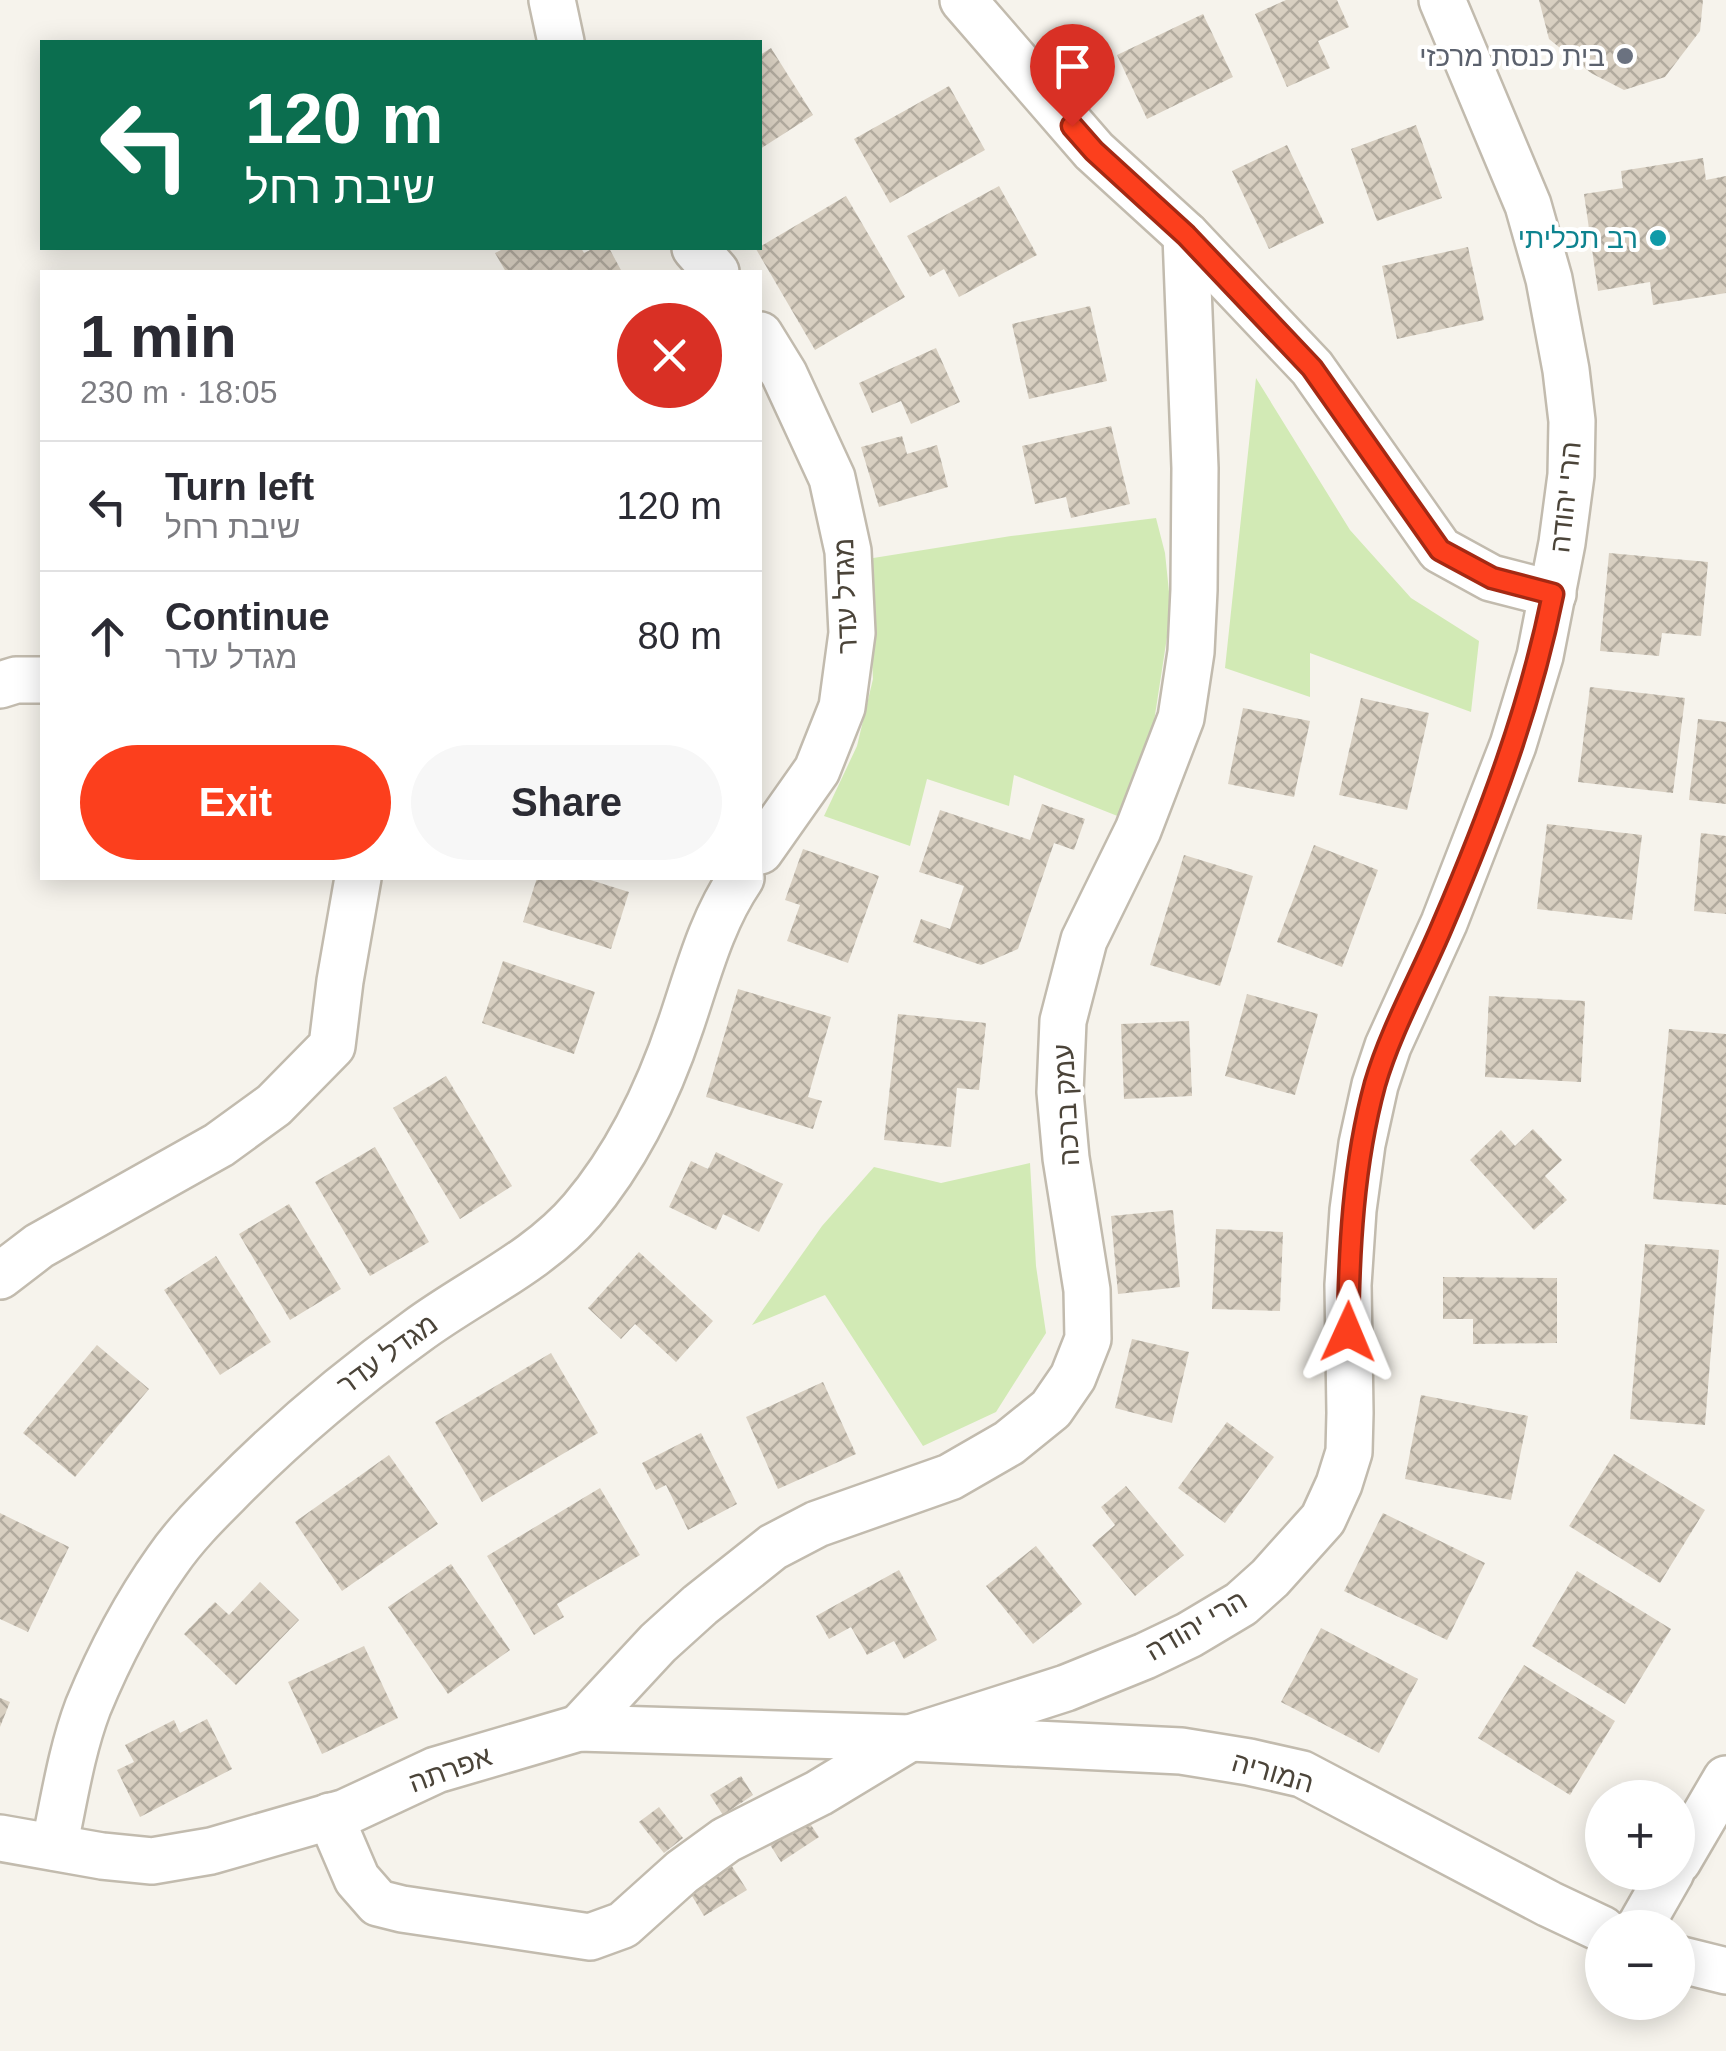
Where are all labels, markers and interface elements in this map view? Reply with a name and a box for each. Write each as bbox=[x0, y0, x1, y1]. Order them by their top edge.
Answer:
pin bbox=[1030, 24, 1115, 127]
icon: arrive bbox=[1045, 39, 1100, 94]
place label: בית כנסת מרכזי bbox=[1419, 41, 1605, 72]
marker: בית כנסת מרכזי bbox=[1614, 45, 1636, 67]
icon: left bbox=[80, 80, 210, 210]
text: 120 m bbox=[245, 80, 443, 158]
text: שיבת רחל bbox=[245, 162, 435, 213]
place label: רב תכליתי bbox=[1518, 223, 1638, 254]
marker: רב תכליתי bbox=[1647, 227, 1669, 249]
text: 1 min bbox=[80, 303, 237, 370]
button: close bbox=[617, 303, 722, 408]
text: 230 m · 18:05 bbox=[80, 374, 277, 410]
street label: הרי יהודה bbox=[1544, 440, 1587, 554]
text: Turn left bbox=[165, 466, 314, 508]
icon: left bbox=[80, 479, 135, 534]
text: 120 m bbox=[616, 485, 722, 527]
text: שיבת רחל bbox=[165, 509, 300, 545]
street label: מגדל עדר bbox=[828, 537, 863, 654]
text: Continue bbox=[165, 596, 330, 638]
icon: ahead bbox=[80, 609, 135, 664]
text: 80 m bbox=[638, 615, 722, 657]
text: מגדל עדר bbox=[165, 639, 298, 675]
button: Exit bbox=[80, 745, 391, 860]
button: Share bbox=[411, 745, 722, 860]
street label: עמק ברכה bbox=[1048, 1043, 1085, 1167]
position arrow bbox=[1296, 1280, 1400, 1384]
street label: מגדל עדר bbox=[331, 1308, 443, 1401]
street label: הרי יהודה bbox=[1140, 1584, 1252, 1667]
street label: אפרתה bbox=[405, 1740, 496, 1799]
street label: המוריה bbox=[1228, 1746, 1317, 1799]
map controls bbox=[1585, 1780, 1695, 2020]
button: + bbox=[1585, 1780, 1695, 1890]
button: − bbox=[1585, 1910, 1695, 2020]

